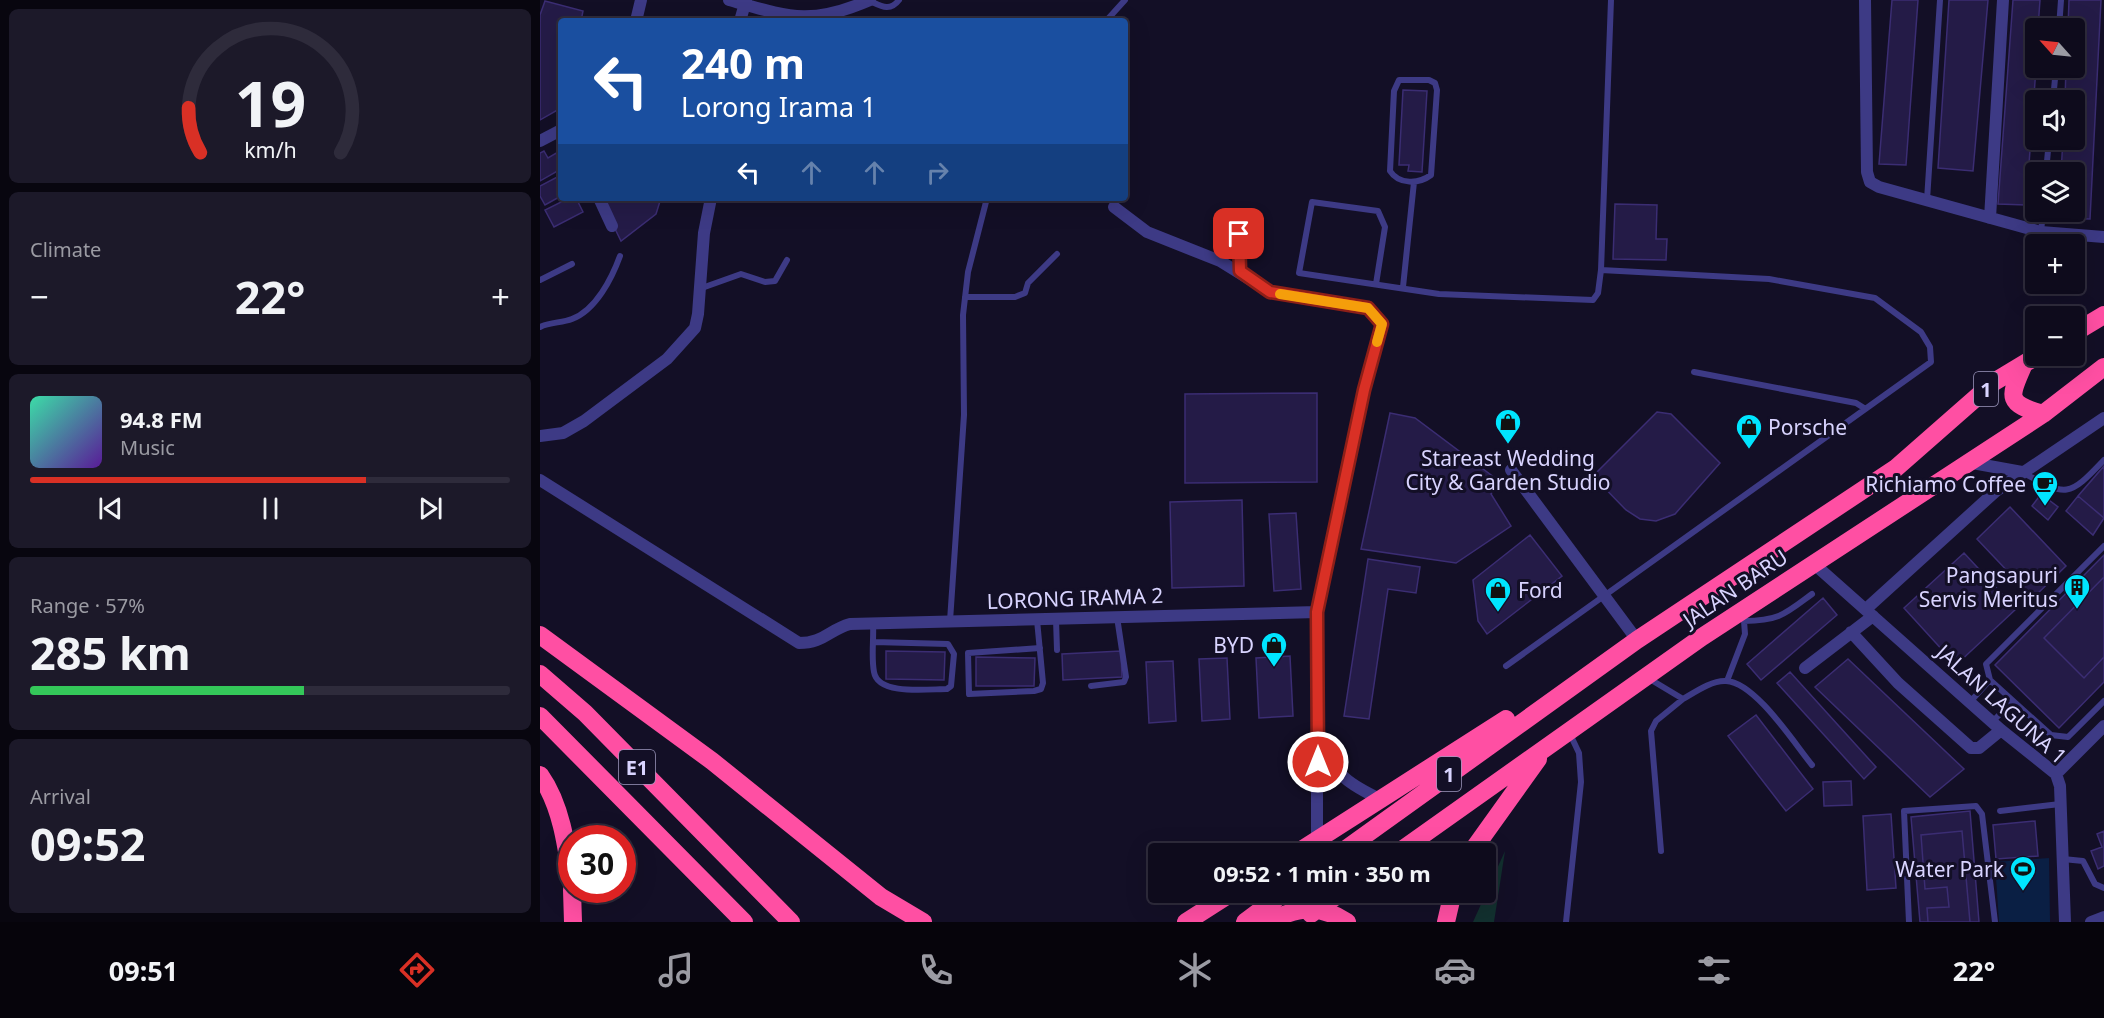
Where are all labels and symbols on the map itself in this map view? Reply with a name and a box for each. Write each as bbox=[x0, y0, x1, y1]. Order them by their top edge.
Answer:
north arrow bbox=[2025, 18, 2085, 78]
pin bbox=[1213, 208, 1264, 259]
road number: 1 bbox=[1974, 372, 1998, 406]
shop icon: Stareast Wedding City & Garden Studio bbox=[1493, 407, 1523, 445]
shop icon: Porsche bbox=[1734, 412, 1764, 450]
place label: Porsche bbox=[1768, 413, 1847, 441]
place label: Stareast Wedding City & Garden Studio bbox=[1406, 444, 1610, 496]
cafe icon: Richiamo Coffee bbox=[2030, 469, 2060, 507]
place label: Richiamo Coffee bbox=[1865, 470, 2026, 498]
street label: JALAN BARU bbox=[1676, 543, 1793, 634]
place label: Pangsapuri Servis Meritus bbox=[1919, 561, 2058, 613]
building icon: Pangsapuri Servis Meritus bbox=[2062, 572, 2092, 610]
shop icon: Ford bbox=[1483, 575, 1513, 613]
place label: Ford bbox=[1518, 576, 1563, 604]
street label: LORONG IRAMA 2 bbox=[986, 581, 1164, 615]
shop icon: BYD bbox=[1259, 630, 1289, 668]
place label: BYD bbox=[1213, 631, 1254, 659]
street label: JALAN LAGUNA 1 bbox=[1929, 637, 2073, 770]
position arrow bbox=[1286, 730, 1350, 794]
road number: E1 bbox=[619, 750, 655, 784]
road number: 1 bbox=[1437, 757, 1461, 791]
speed limit sign: 30 bbox=[558, 825, 636, 903]
sports icon: Water Park bbox=[2008, 854, 2038, 892]
place label: Water Park bbox=[1895, 855, 2005, 883]

